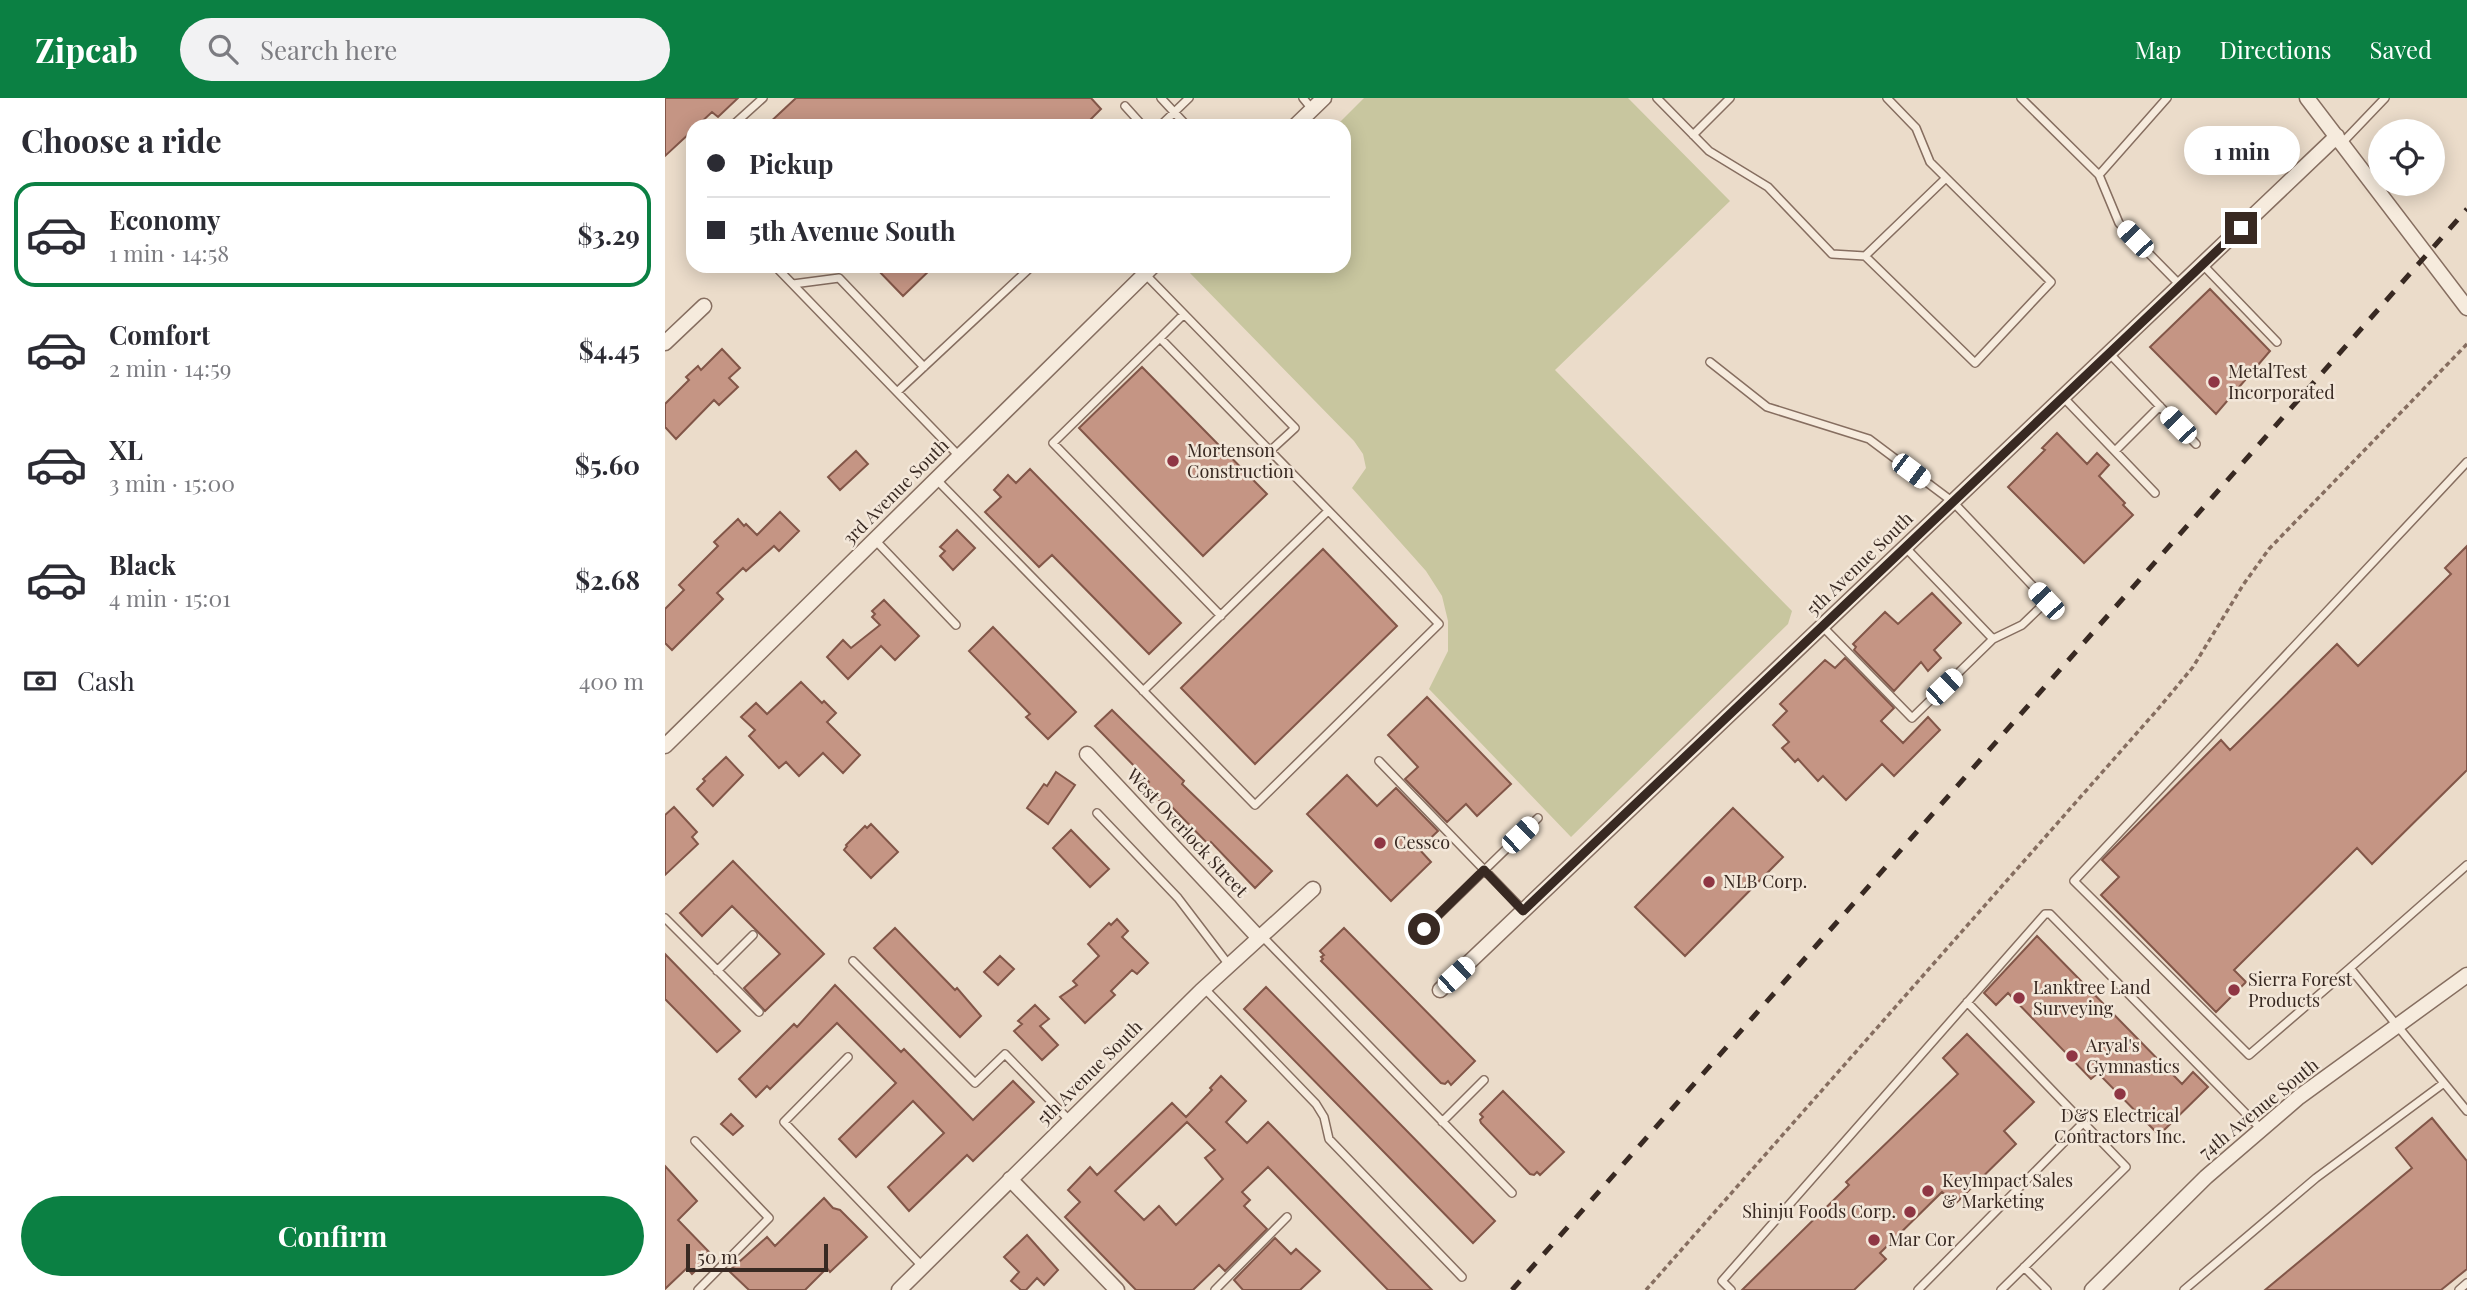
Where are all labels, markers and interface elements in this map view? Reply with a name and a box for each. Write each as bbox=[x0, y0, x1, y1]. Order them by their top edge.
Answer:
search box bbox=[180, 18, 670, 81]
text: Zipcab bbox=[35, 27, 138, 71]
icon: search bbox=[204, 30, 242, 68]
text: Search here bbox=[260, 32, 397, 67]
text: Map bbox=[2135, 33, 2181, 65]
text: Directions bbox=[2219, 33, 2332, 65]
text: Saved bbox=[2370, 33, 2432, 65]
text: Choose a ride bbox=[21, 118, 222, 161]
map controls bbox=[2368, 119, 2445, 196]
button: locate bbox=[2368, 119, 2445, 196]
callout: 1 min bbox=[2183, 127, 2299, 176]
text: 1 min bbox=[2214, 135, 2270, 166]
text: Pickup bbox=[749, 146, 833, 181]
text: Economy bbox=[109, 202, 220, 237]
icon: car bbox=[25, 203, 88, 266]
route end bbox=[2225, 212, 2257, 244]
text: 5th Avenue South bbox=[749, 213, 956, 248]
text: $3.29 bbox=[577, 217, 640, 252]
car bbox=[2113, 217, 2158, 261]
text: 1 min · 14:58 bbox=[109, 237, 229, 268]
text: Comfort bbox=[109, 317, 210, 352]
icon: car bbox=[25, 318, 88, 381]
text: $4.45 bbox=[579, 332, 640, 367]
text: 2 min · 14:59 bbox=[109, 352, 231, 383]
place label: MetalTest Incorporated bbox=[2228, 359, 2335, 404]
marker: MetalTest Incorporated bbox=[2206, 374, 2222, 390]
car bbox=[2156, 403, 2201, 447]
text: XL bbox=[109, 432, 143, 467]
icon: car bbox=[25, 433, 88, 496]
street label: 3rd Avenue South bbox=[837, 433, 954, 550]
place label: Mortenson Construction bbox=[1187, 438, 1294, 483]
text: $5.60 bbox=[575, 447, 640, 482]
car bbox=[1888, 450, 1935, 492]
marker: Mortenson Construction bbox=[1165, 453, 1181, 469]
text: 3 min · 15:00 bbox=[109, 467, 235, 498]
street label: 5th Avenue South bbox=[1801, 506, 1918, 620]
text: Black bbox=[109, 547, 176, 582]
icon: car bbox=[25, 548, 88, 611]
text: $2.68 bbox=[575, 562, 640, 597]
car bbox=[2024, 578, 2069, 624]
text: 4 min · 15:01 bbox=[109, 582, 231, 613]
icon: cash bbox=[21, 662, 59, 700]
text: Cash bbox=[77, 663, 135, 698]
text: 400 m bbox=[579, 665, 644, 696]
car bbox=[1922, 665, 1967, 709]
street label: West Overlock Street bbox=[1121, 762, 1254, 902]
car bbox=[1498, 813, 1543, 857]
place label: Cessco bbox=[1394, 830, 1450, 854]
marker: Cessco bbox=[1372, 835, 1388, 851]
place label: NLB Corp. bbox=[1723, 869, 1807, 893]
marker: NLB Corp. bbox=[1701, 874, 1717, 890]
route start bbox=[1408, 913, 1440, 945]
car bbox=[1434, 953, 1479, 997]
place label: Sierra Forest Products bbox=[2248, 967, 2353, 1012]
place label: Lanktree Land Surveying bbox=[2033, 975, 2151, 1020]
marker: Sierra Forest Products bbox=[2226, 982, 2242, 998]
marker: Lanktree Land Surveying bbox=[2011, 990, 2027, 1006]
street label: 5th Avenue South bbox=[1032, 1014, 1147, 1130]
place label: Aryal's Gymnastics bbox=[2085, 1033, 2180, 1078]
marker: Aryal's Gymnastics bbox=[2064, 1048, 2080, 1064]
street label: 74th Avenue South bbox=[2194, 1052, 2323, 1164]
marker: D&S Electrical Contractors Inc. bbox=[2112, 1086, 2128, 1102]
place label: D&S Electrical Contractors Inc. bbox=[2054, 1103, 2186, 1148]
place label: KeyImpact Sales & Marketing bbox=[1942, 1168, 2073, 1213]
marker: KeyImpact Sales & Marketing bbox=[1920, 1183, 1936, 1199]
button: Confirm bbox=[21, 1196, 644, 1276]
place label: Shinju Foods Corp. bbox=[1742, 1199, 1896, 1223]
marker: Shinju Foods Corp. bbox=[1902, 1204, 1918, 1220]
place label: Mar Cor bbox=[1888, 1227, 1955, 1251]
marker: Mar Cor bbox=[1866, 1232, 1882, 1248]
scale bar bbox=[686, 1241, 828, 1273]
text: 50 m bbox=[697, 1243, 738, 1269]

